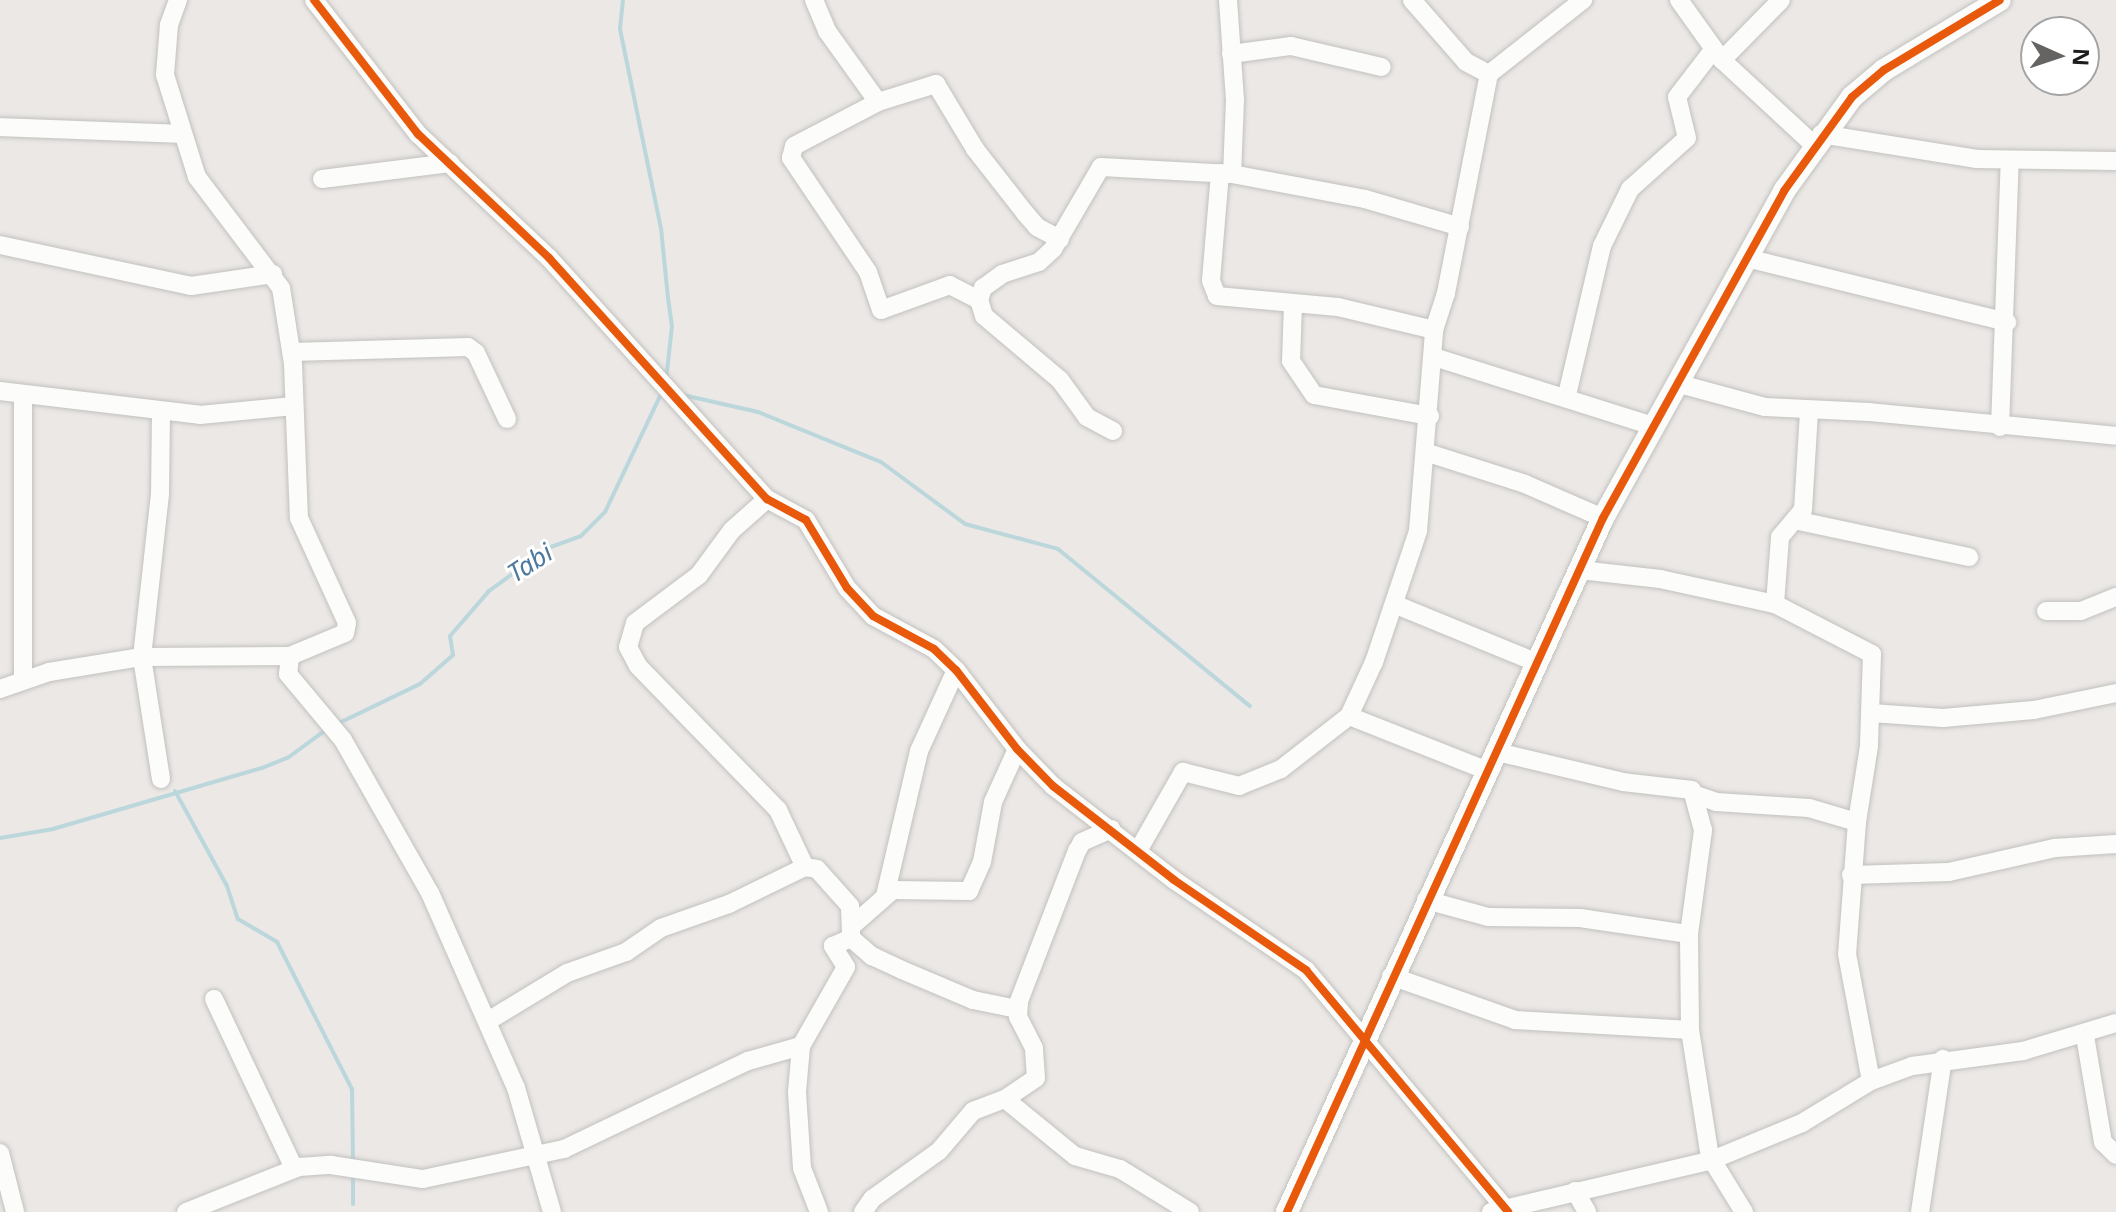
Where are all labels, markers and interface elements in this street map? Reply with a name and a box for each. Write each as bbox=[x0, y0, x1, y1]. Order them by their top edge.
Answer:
north arrow bbox=[2020, 16, 2100, 96]
text: N bbox=[2067, 47, 2097, 67]
water label: Tabi bbox=[502, 537, 558, 589]

